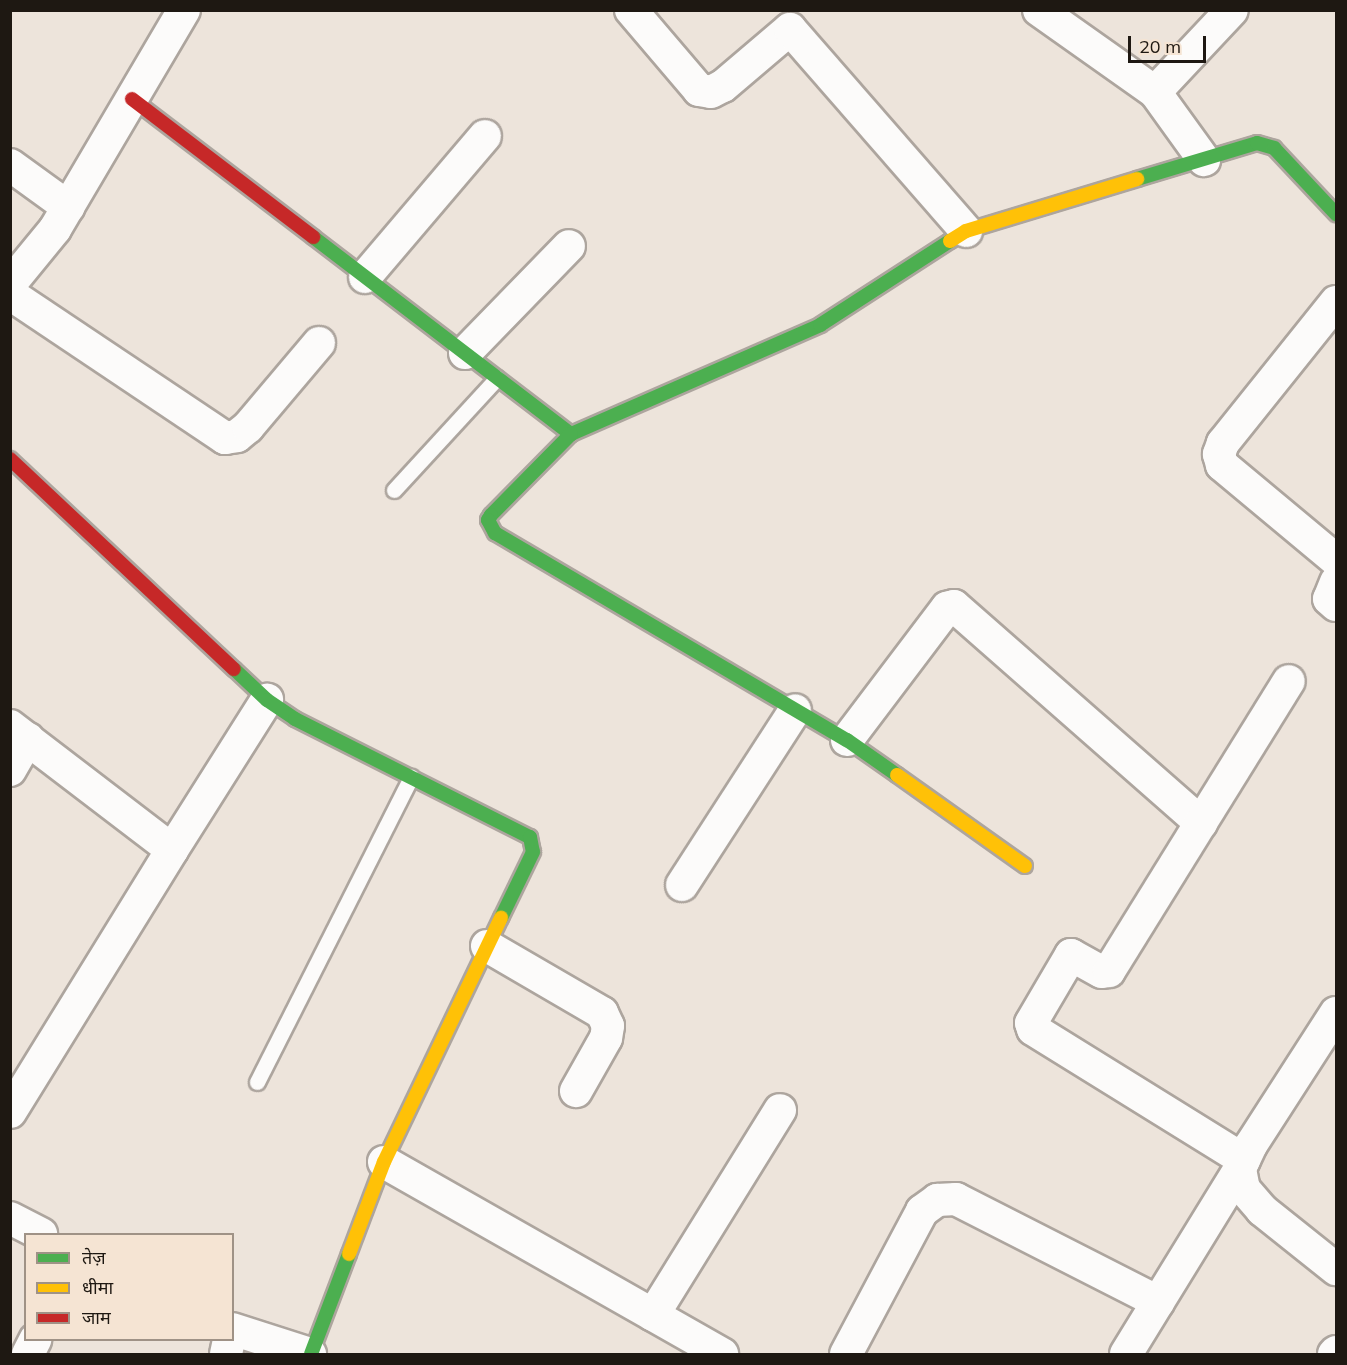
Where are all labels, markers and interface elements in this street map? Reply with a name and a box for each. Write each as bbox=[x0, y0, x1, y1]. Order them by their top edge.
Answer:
scale bar bbox=[1131, 24, 1209, 62]
text: 20 m bbox=[1139, 35, 1181, 58]
legend bbox=[24, 1233, 234, 1341]
text: तेज़ bbox=[82, 1246, 106, 1269]
text: धीमा bbox=[82, 1276, 113, 1299]
text: जाम bbox=[82, 1306, 111, 1329]

